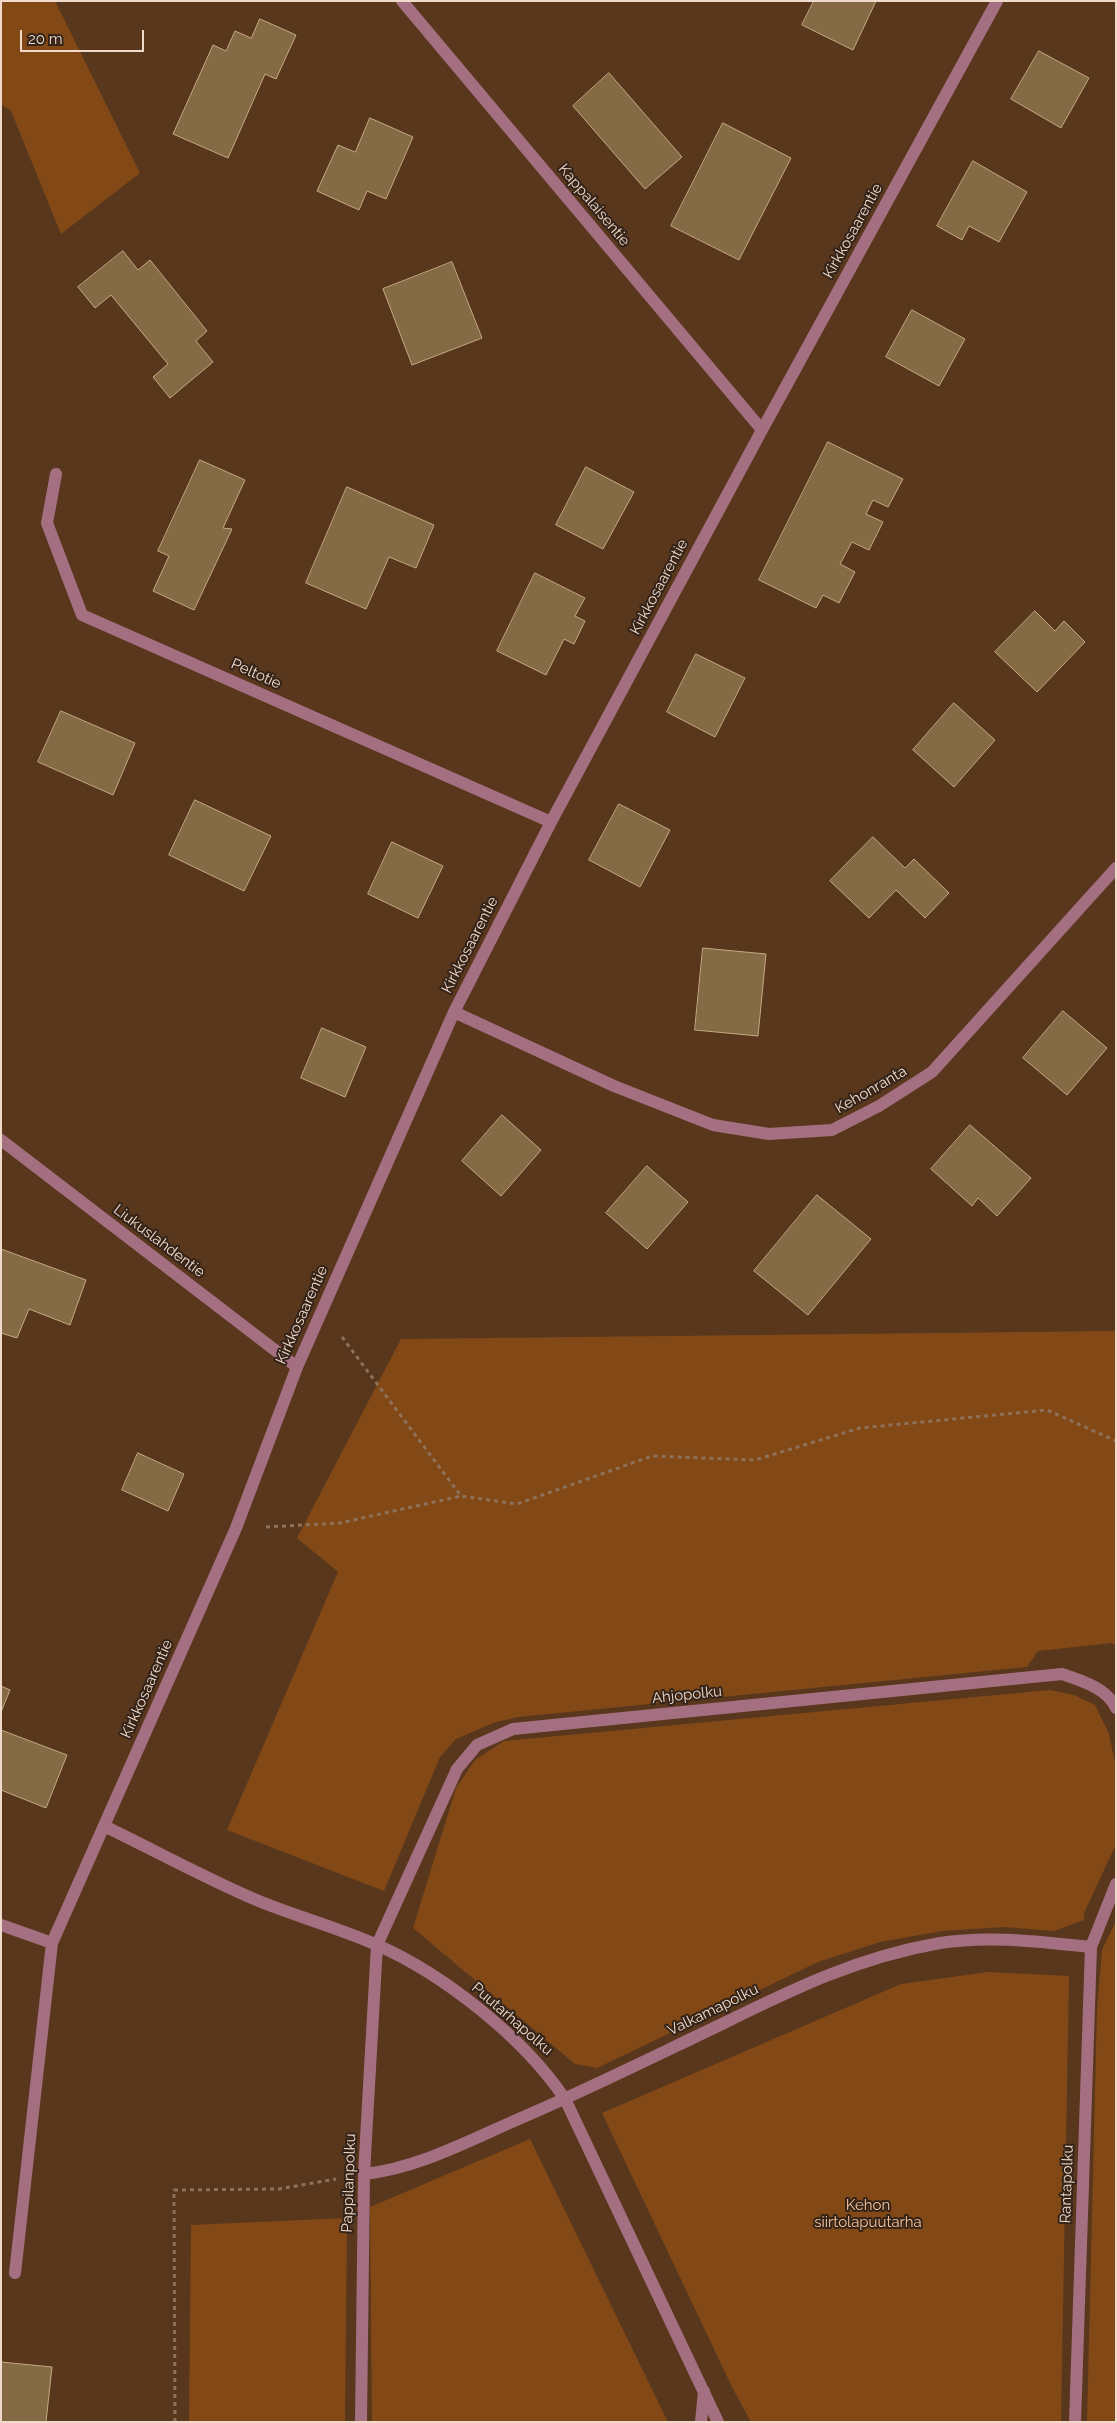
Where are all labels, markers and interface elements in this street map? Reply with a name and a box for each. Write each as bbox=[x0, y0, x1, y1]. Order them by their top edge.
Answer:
scale bar bbox=[22, 20, 146, 52]
text: 20 m bbox=[28, 30, 63, 48]
street label: Kappalaisentie bbox=[554, 160, 634, 250]
street label: Kirkkosaarentie bbox=[819, 180, 887, 282]
street label: Kirkkosaarentie bbox=[626, 536, 692, 638]
street label: Peltotie bbox=[228, 655, 284, 693]
street label: Kirkkosaarentie bbox=[438, 894, 502, 996]
street label: Kehonranta bbox=[832, 1062, 910, 1118]
street label: Liukuslahdentie bbox=[110, 1201, 208, 1281]
street label: Kirkkosaarentie bbox=[272, 1263, 332, 1367]
street label: Kirkkosaarentie bbox=[117, 1637, 177, 1741]
street label: Ahjopolku bbox=[651, 1682, 723, 1708]
street label: Puutarhapolku bbox=[468, 1979, 556, 2059]
street label: Valkamapolku bbox=[665, 1980, 761, 2040]
street label: Pappilanpolku bbox=[338, 2133, 360, 2233]
street label: Rantapolku bbox=[1057, 2144, 1077, 2224]
park label: Kehon siirtolapuutarha bbox=[814, 2196, 922, 2231]

